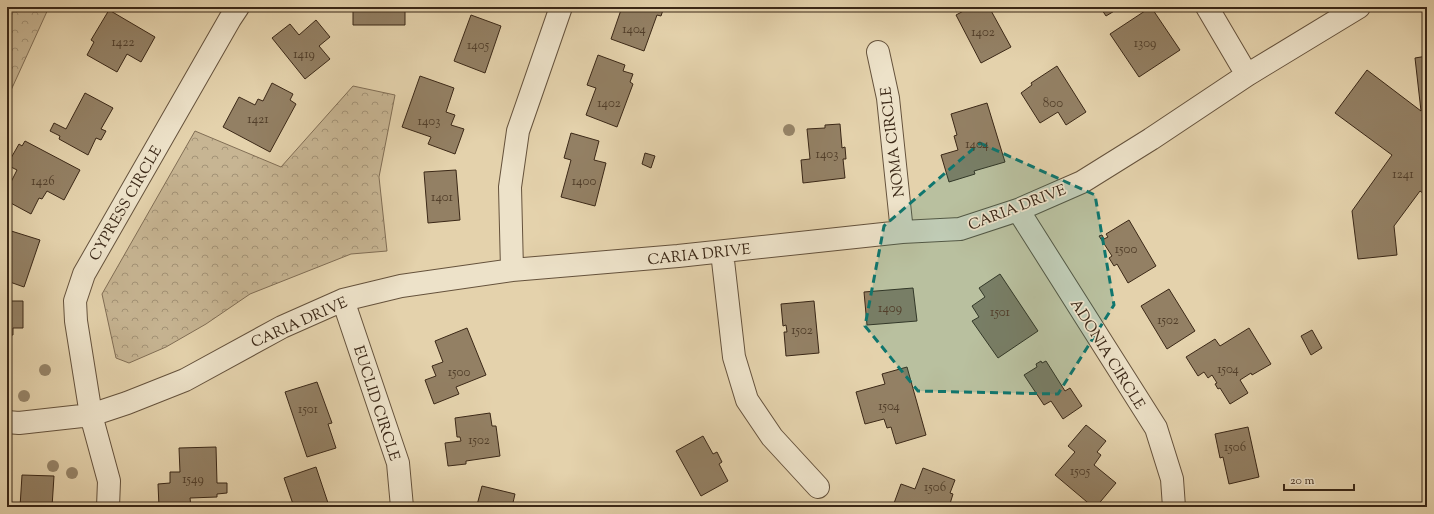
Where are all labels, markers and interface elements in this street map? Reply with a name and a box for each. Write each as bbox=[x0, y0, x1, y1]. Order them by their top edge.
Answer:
house number: 1404 bbox=[622, 21, 646, 39]
house number: 1402 bbox=[971, 24, 995, 42]
house number: 1422 bbox=[111, 34, 135, 52]
house number: 1309 bbox=[1134, 35, 1156, 53]
house number: 1405 bbox=[467, 37, 490, 55]
house number: 1419 bbox=[293, 46, 315, 64]
street label: NOMA CIRCLE bbox=[876, 85, 911, 198]
house number: 1402 bbox=[597, 95, 621, 113]
house number: 800 bbox=[1043, 95, 1063, 113]
house number: 1421 bbox=[247, 111, 269, 129]
house number: 1403 bbox=[418, 113, 440, 131]
house number: 1404 bbox=[965, 136, 989, 154]
street label: CYPRESS CIRCLE bbox=[85, 142, 168, 265]
house number: 1403 bbox=[816, 146, 838, 164]
house number: 1241 bbox=[1392, 166, 1414, 184]
house number: 1426 bbox=[31, 173, 55, 191]
house number: 1400 bbox=[572, 173, 596, 191]
street label: CARIA DRIVE bbox=[965, 180, 1070, 237]
house number: 1401 bbox=[431, 189, 454, 207]
street label: CARIA DRIVE bbox=[647, 240, 752, 271]
house number: 1500 bbox=[1115, 241, 1137, 259]
street label: CARIA DRIVE bbox=[248, 293, 351, 354]
street label: ADONIA CIRCLE bbox=[1064, 296, 1149, 414]
house number: 1409 bbox=[878, 300, 902, 318]
house number: 1501 bbox=[990, 304, 1011, 322]
house number: 1502 bbox=[1157, 312, 1179, 330]
house number: 1502 bbox=[791, 322, 813, 340]
street label: EUCLID CIRCLE bbox=[347, 343, 404, 464]
house number: 1504 bbox=[1217, 361, 1239, 379]
house number: 1500 bbox=[448, 364, 470, 382]
house number: 1504 bbox=[878, 398, 900, 416]
house number: 1501 bbox=[298, 401, 319, 419]
house number: 1502 bbox=[468, 432, 490, 450]
house number: 1506 bbox=[1224, 439, 1246, 457]
house number: 1505 bbox=[1070, 463, 1091, 481]
scale bar bbox=[1284, 466, 1354, 492]
house number: 1549 bbox=[182, 471, 204, 489]
text: 20 m bbox=[1290, 472, 1315, 490]
house number: 1506 bbox=[924, 479, 946, 497]

